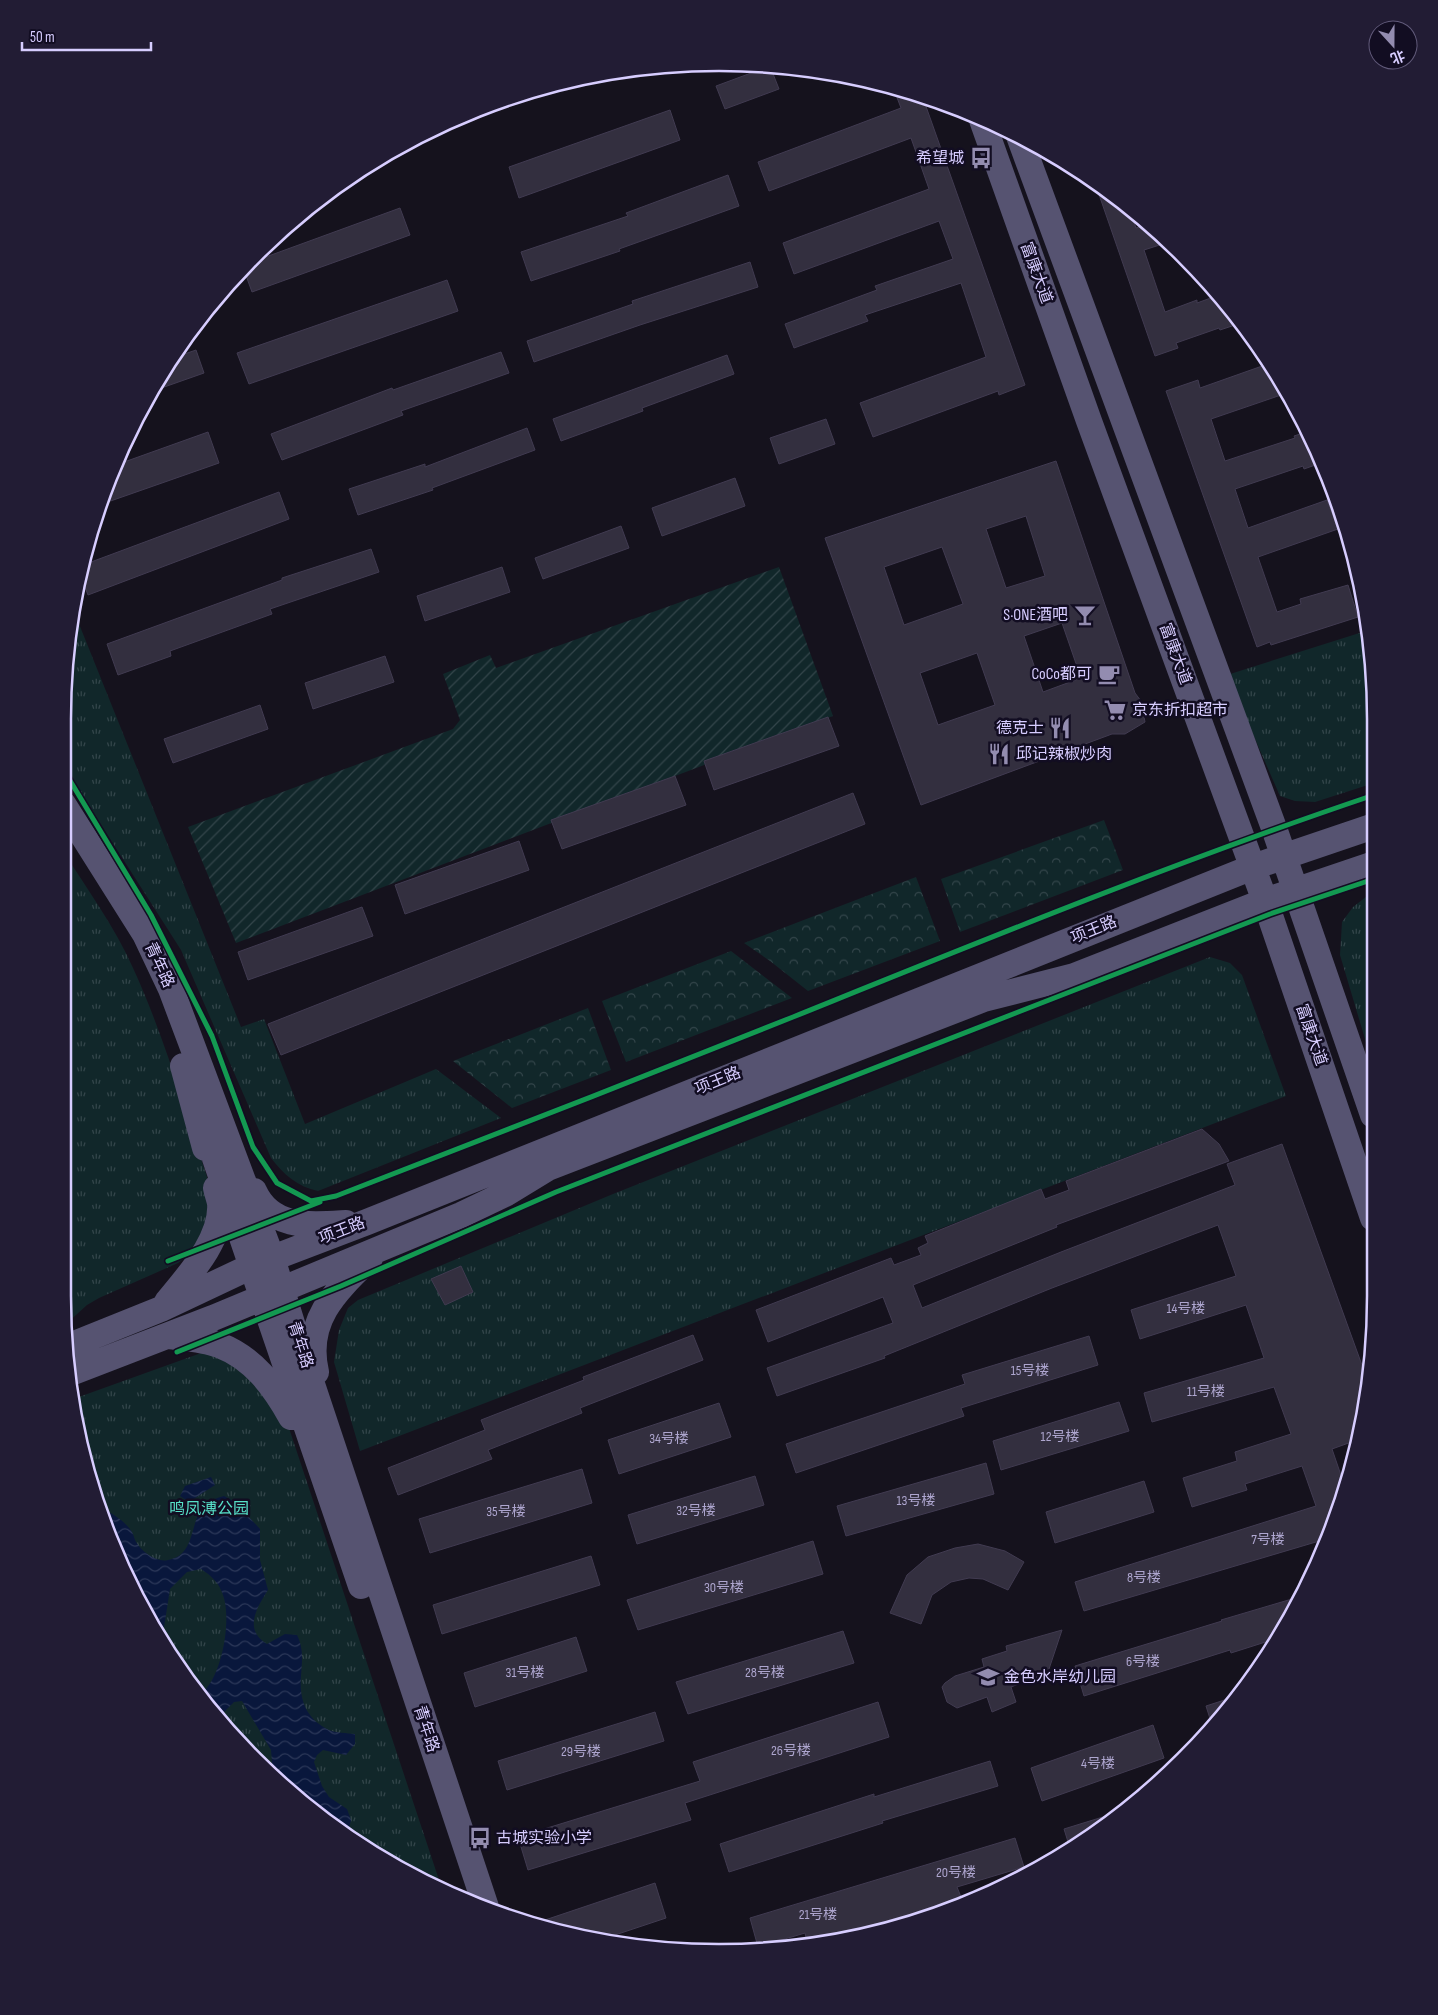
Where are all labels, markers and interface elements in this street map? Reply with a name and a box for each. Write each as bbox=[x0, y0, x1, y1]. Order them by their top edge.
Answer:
scale bar bbox=[22, 20, 151, 52]
north arrow bbox=[1368, 20, 1418, 70]
text: 50 m bbox=[30, 28, 55, 47]
text: 北 bbox=[1388, 46, 1407, 67]
bus stop icon: 希望城 bbox=[968, 145, 994, 171]
place label: 希望城 bbox=[916, 149, 964, 168]
street label: 富康大道 bbox=[1016, 240, 1056, 306]
bar icon: S·ONE酒吧 bbox=[1072, 602, 1098, 628]
place label: S·ONE酒吧 bbox=[1003, 606, 1068, 625]
street label: 富康大道 bbox=[1155, 621, 1195, 687]
cafe icon: CoCo都可 bbox=[1096, 661, 1122, 687]
place label: CoCo都可 bbox=[1031, 665, 1092, 684]
supermarket icon: 京东折扣超市 bbox=[1102, 697, 1128, 723]
place label: 京东折扣超市 bbox=[1132, 701, 1228, 720]
restaurant icon: 德克士 bbox=[1047, 715, 1073, 741]
place label: 德克士 bbox=[996, 719, 1044, 738]
restaurant icon: 邱记辣椒炒肉 bbox=[986, 741, 1012, 767]
place label: 邱记辣椒炒肉 bbox=[1016, 745, 1112, 764]
street label: 项王路 bbox=[1068, 912, 1120, 948]
street label: 青年路 bbox=[140, 939, 178, 991]
street label: 富康大道 bbox=[1292, 1002, 1330, 1068]
street label: 项王路 bbox=[692, 1063, 744, 1099]
street label: 项王路 bbox=[316, 1214, 368, 1248]
house number: 14号楼 bbox=[1167, 1300, 1205, 1317]
street label: 青年路 bbox=[284, 1319, 316, 1371]
house number: 15号楼 bbox=[1011, 1362, 1049, 1379]
house number: 11号楼 bbox=[1187, 1383, 1225, 1400]
house number: 12号楼 bbox=[1041, 1428, 1079, 1445]
house number: 34号楼 bbox=[649, 1430, 689, 1447]
house number: 13号楼 bbox=[897, 1492, 935, 1509]
park label: 鸣凤溥公园 bbox=[169, 1500, 249, 1519]
house number: 32号楼 bbox=[676, 1502, 716, 1519]
house number: 35号楼 bbox=[486, 1503, 526, 1520]
house number: 7号楼 bbox=[1251, 1531, 1285, 1548]
house number: 8号楼 bbox=[1127, 1569, 1161, 1586]
house number: 30号楼 bbox=[704, 1579, 744, 1596]
house number: 6号楼 bbox=[1126, 1653, 1160, 1670]
house number: 31号楼 bbox=[506, 1664, 544, 1681]
house number: 28号楼 bbox=[745, 1664, 785, 1681]
school or university icon: 金色水岸幼儿园 bbox=[975, 1664, 1001, 1690]
place label: 金色水岸幼儿园 bbox=[1004, 1668, 1116, 1687]
street label: 青年路 bbox=[410, 1703, 442, 1755]
house number: 26号楼 bbox=[771, 1742, 811, 1759]
house number: 29号楼 bbox=[561, 1743, 601, 1760]
house number: 4号楼 bbox=[1081, 1755, 1115, 1772]
bus stop icon: 古城实验小学 bbox=[467, 1825, 493, 1851]
place label: 古城实验小学 bbox=[496, 1829, 592, 1848]
house number: 20号楼 bbox=[936, 1864, 976, 1881]
house number: 21号楼 bbox=[799, 1906, 837, 1923]

